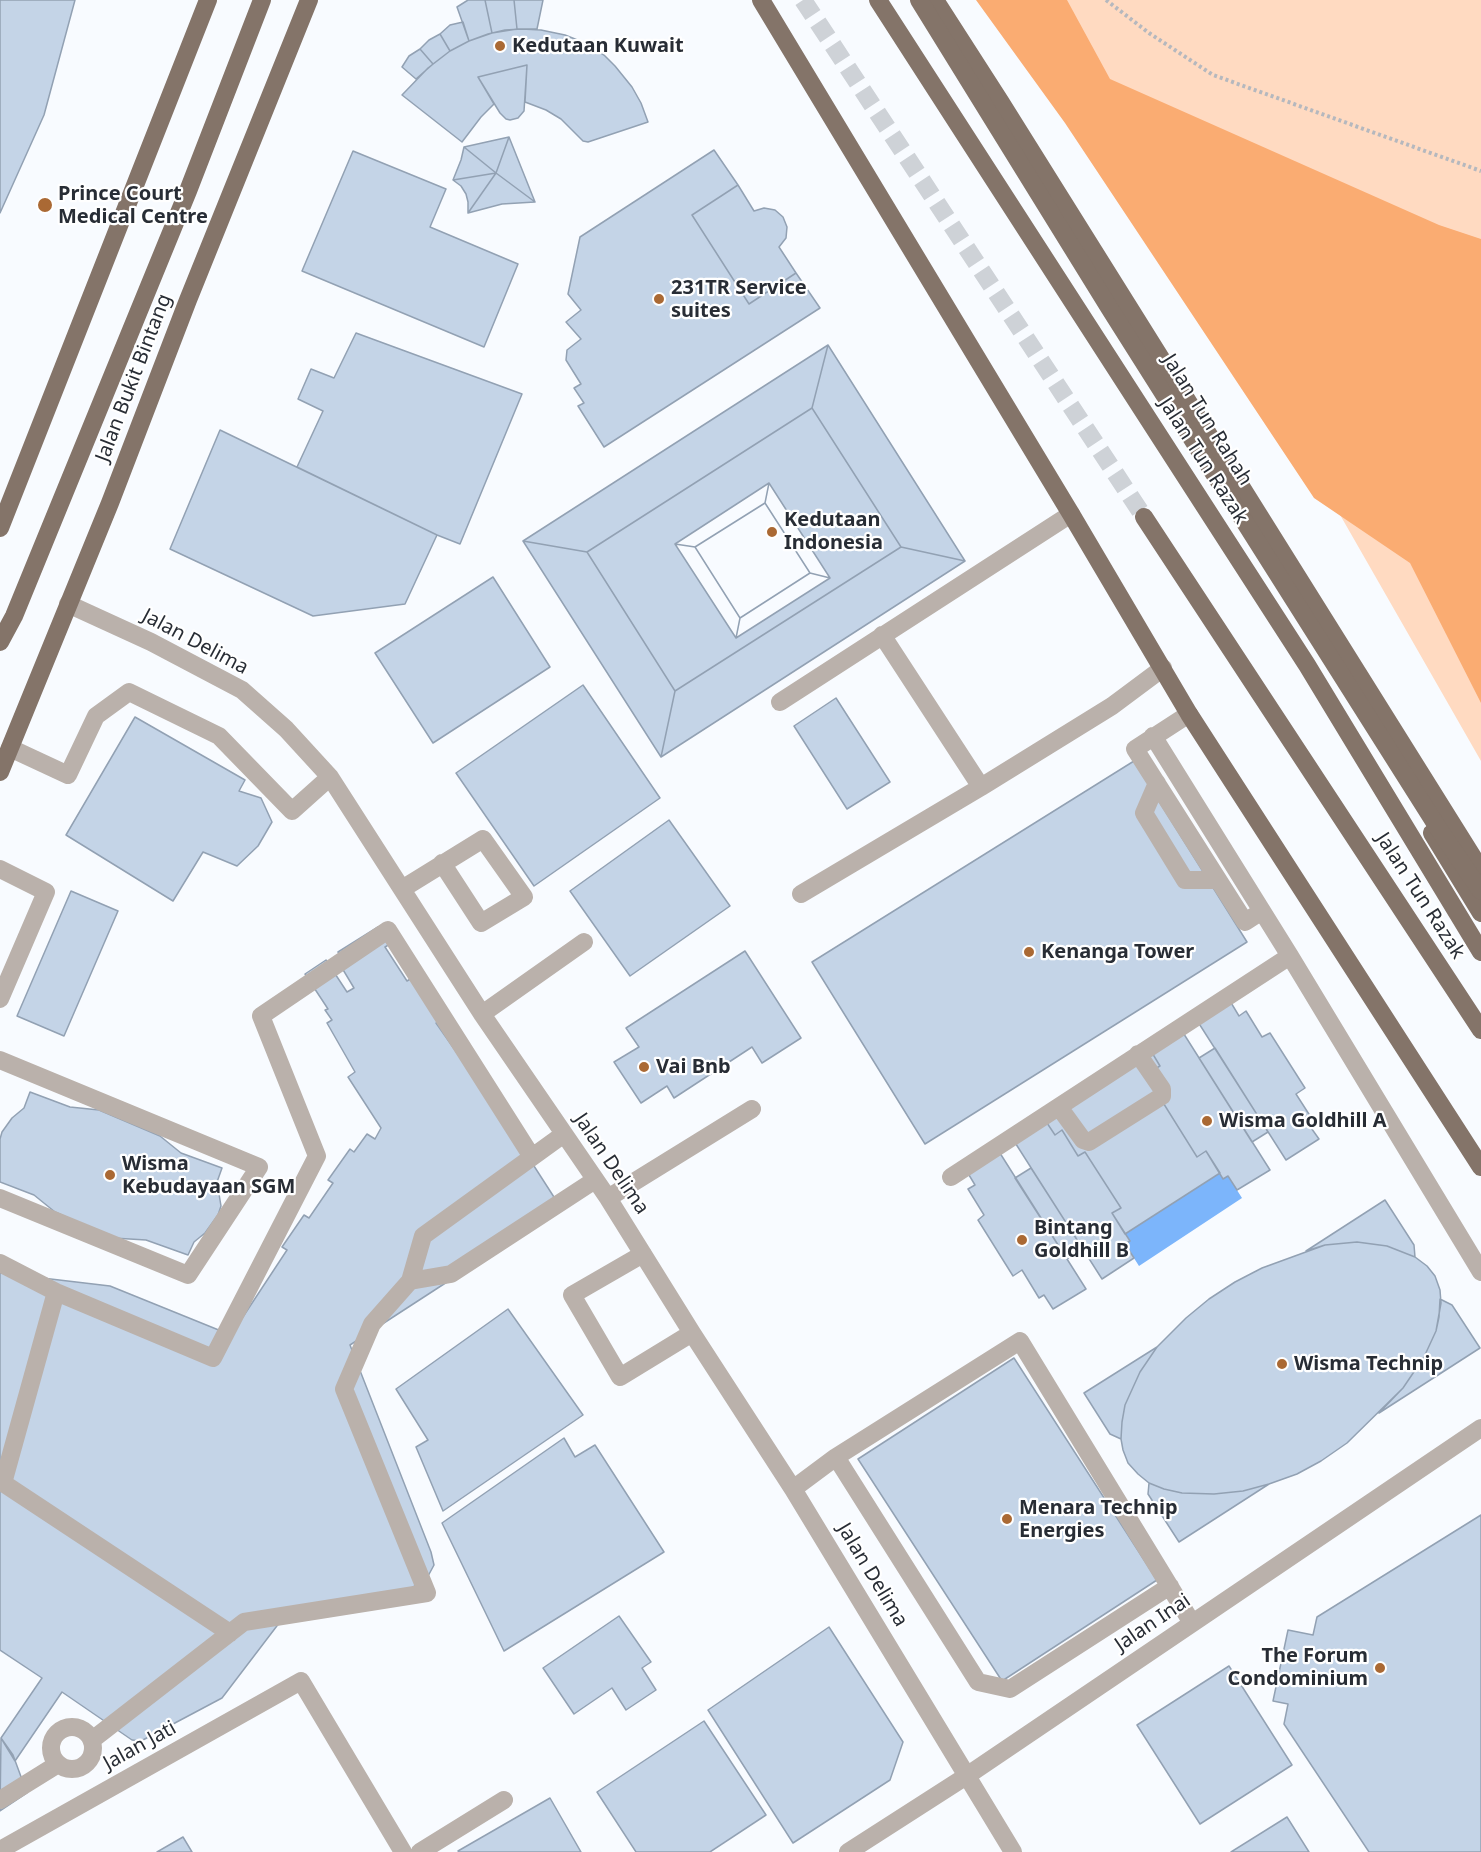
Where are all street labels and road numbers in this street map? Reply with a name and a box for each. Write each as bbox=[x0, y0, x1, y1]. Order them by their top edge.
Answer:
street label: Jalan Bukit Bintang bbox=[91, 291, 177, 465]
street label: Jalan Tun Rahah bbox=[1157, 350, 1257, 490]
street label: Jalan Tun Razak bbox=[1153, 393, 1253, 529]
street label: Jalan Delima bbox=[138, 604, 252, 680]
street label: Jalan Tun Razak bbox=[1370, 828, 1470, 964]
street label: Jalan Delima bbox=[568, 1109, 654, 1219]
street label: Jalan Delima bbox=[832, 1519, 912, 1631]
street label: Jalan Inai bbox=[1111, 1589, 1195, 1657]
street label: Jalan Jati bbox=[99, 1716, 181, 1776]

